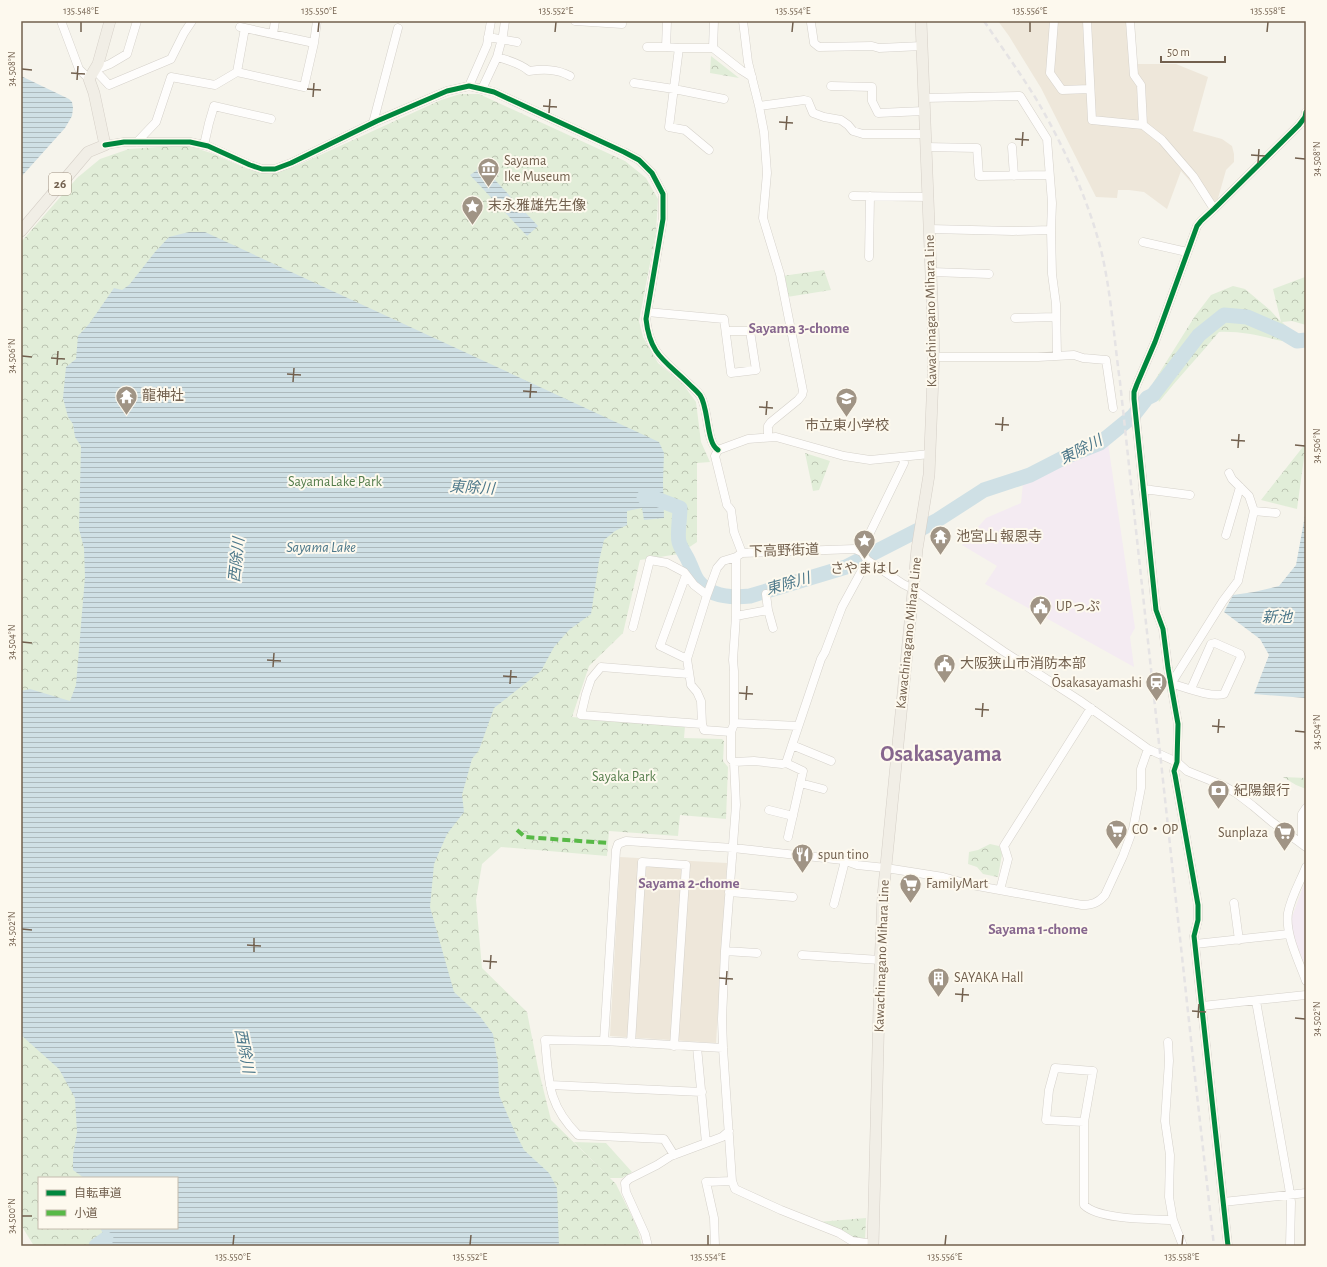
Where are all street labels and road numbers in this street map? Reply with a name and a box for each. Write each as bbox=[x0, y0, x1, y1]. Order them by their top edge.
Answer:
road number: 26 bbox=[49, 173, 71, 195]
street label: Kawachinagano Mihara Line bbox=[923, 235, 939, 387]
street label: 下高野街道 bbox=[749, 542, 819, 559]
street label: Kawachinagano Mihara Line bbox=[894, 556, 924, 710]
street label: Kawachinagano Mihara Line bbox=[872, 879, 892, 1033]

